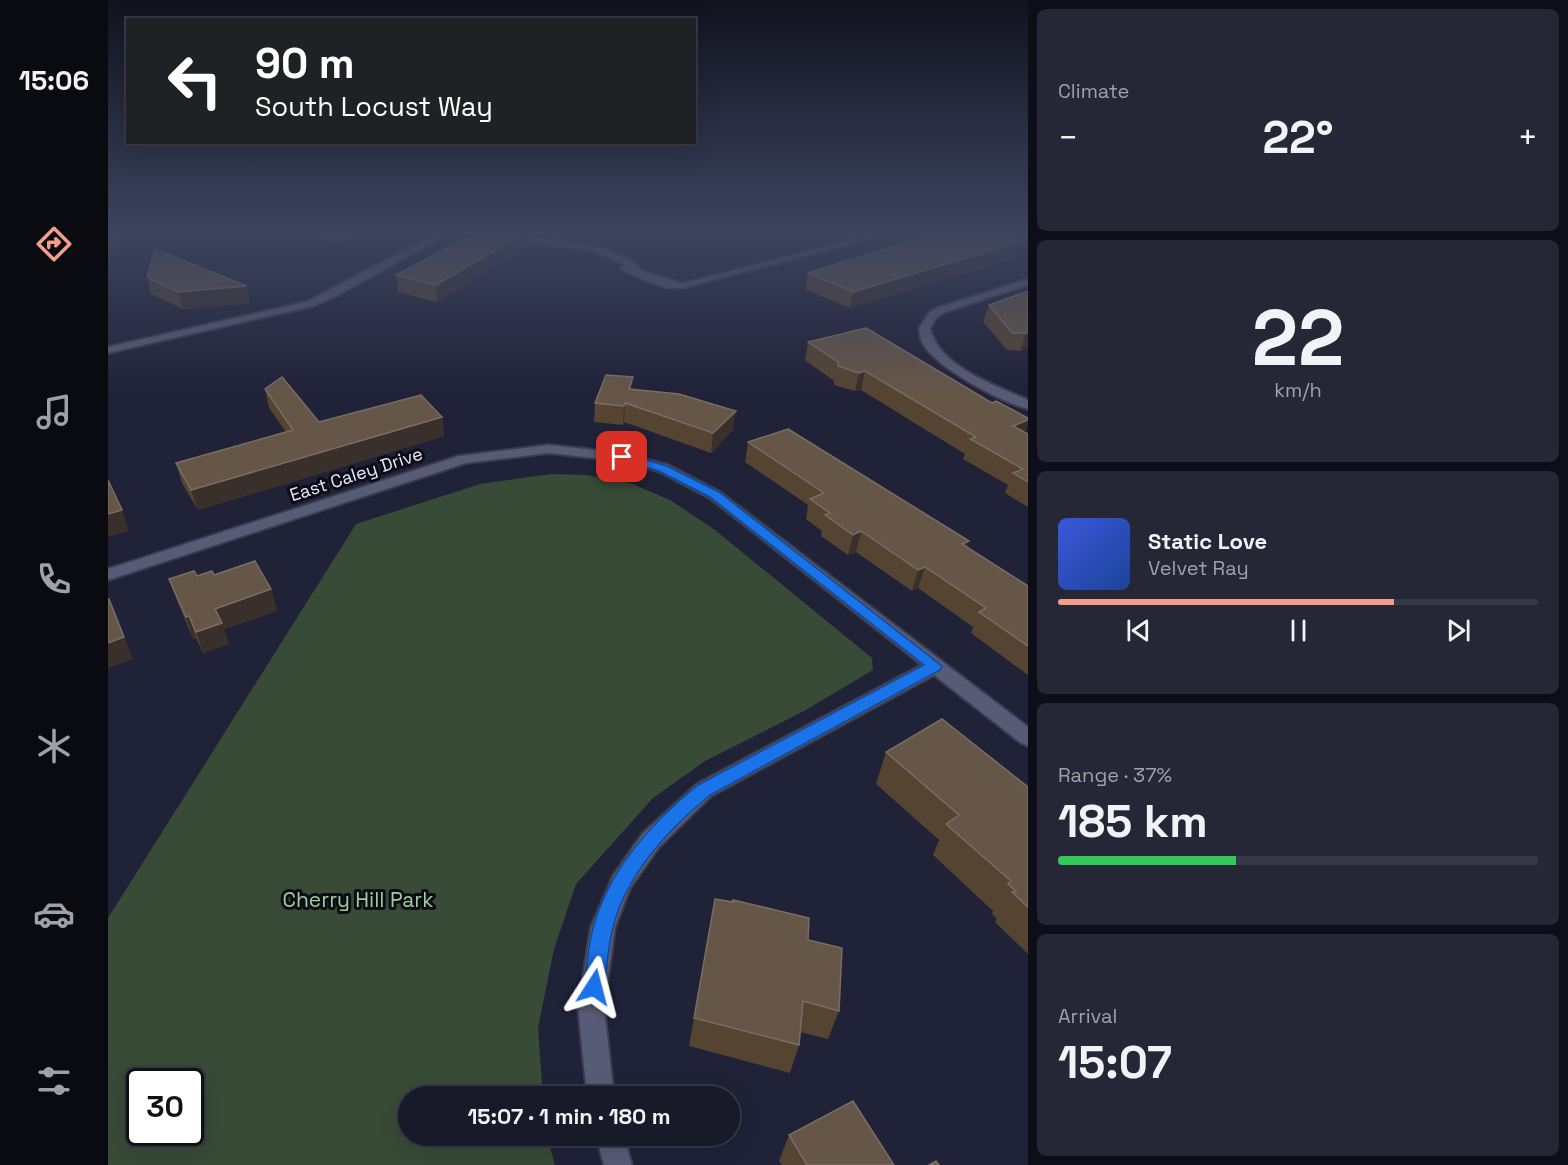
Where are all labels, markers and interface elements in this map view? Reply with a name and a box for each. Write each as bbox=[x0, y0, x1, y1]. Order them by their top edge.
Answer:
text: 90 m bbox=[255, 37, 355, 90]
icon: left bbox=[156, 42, 234, 120]
text: 15:06 bbox=[19, 63, 89, 98]
text: Climate bbox=[1058, 78, 1129, 104]
text: South Locust Way bbox=[255, 89, 493, 124]
text: 22° bbox=[1262, 109, 1334, 166]
text: − bbox=[1058, 117, 1078, 159]
text: + bbox=[1518, 117, 1538, 159]
icon: directions bbox=[33, 223, 75, 265]
text: 22 bbox=[1252, 288, 1344, 388]
text: km/h bbox=[1274, 377, 1322, 403]
icon: music bbox=[33, 391, 75, 433]
pin bbox=[596, 431, 647, 482]
icon: arrive bbox=[605, 440, 638, 473]
street label: East Caley Drive bbox=[287, 442, 425, 506]
text: Static Love bbox=[1148, 527, 1267, 555]
text: Velvet Ray bbox=[1148, 555, 1249, 581]
icon: phone bbox=[33, 558, 75, 600]
icon: previous bbox=[1122, 614, 1155, 647]
icon: pause bbox=[1282, 614, 1315, 647]
icon: next bbox=[1442, 614, 1475, 647]
icon: climate bbox=[33, 725, 75, 767]
text: Range · 37% bbox=[1058, 762, 1172, 788]
text: 185 km bbox=[1058, 793, 1208, 850]
park label: Cherry Hill Park bbox=[282, 886, 434, 913]
icon: car bbox=[33, 893, 75, 935]
position arrow bbox=[562, 955, 626, 1019]
text: Arrival bbox=[1058, 1003, 1117, 1029]
text: 15:07 bbox=[1058, 1034, 1172, 1091]
icon: filters bbox=[33, 1060, 75, 1102]
speed limit sign: 30 bbox=[126, 1068, 204, 1146]
text: 15:07 · 1 min · 180 m bbox=[467, 1102, 671, 1130]

